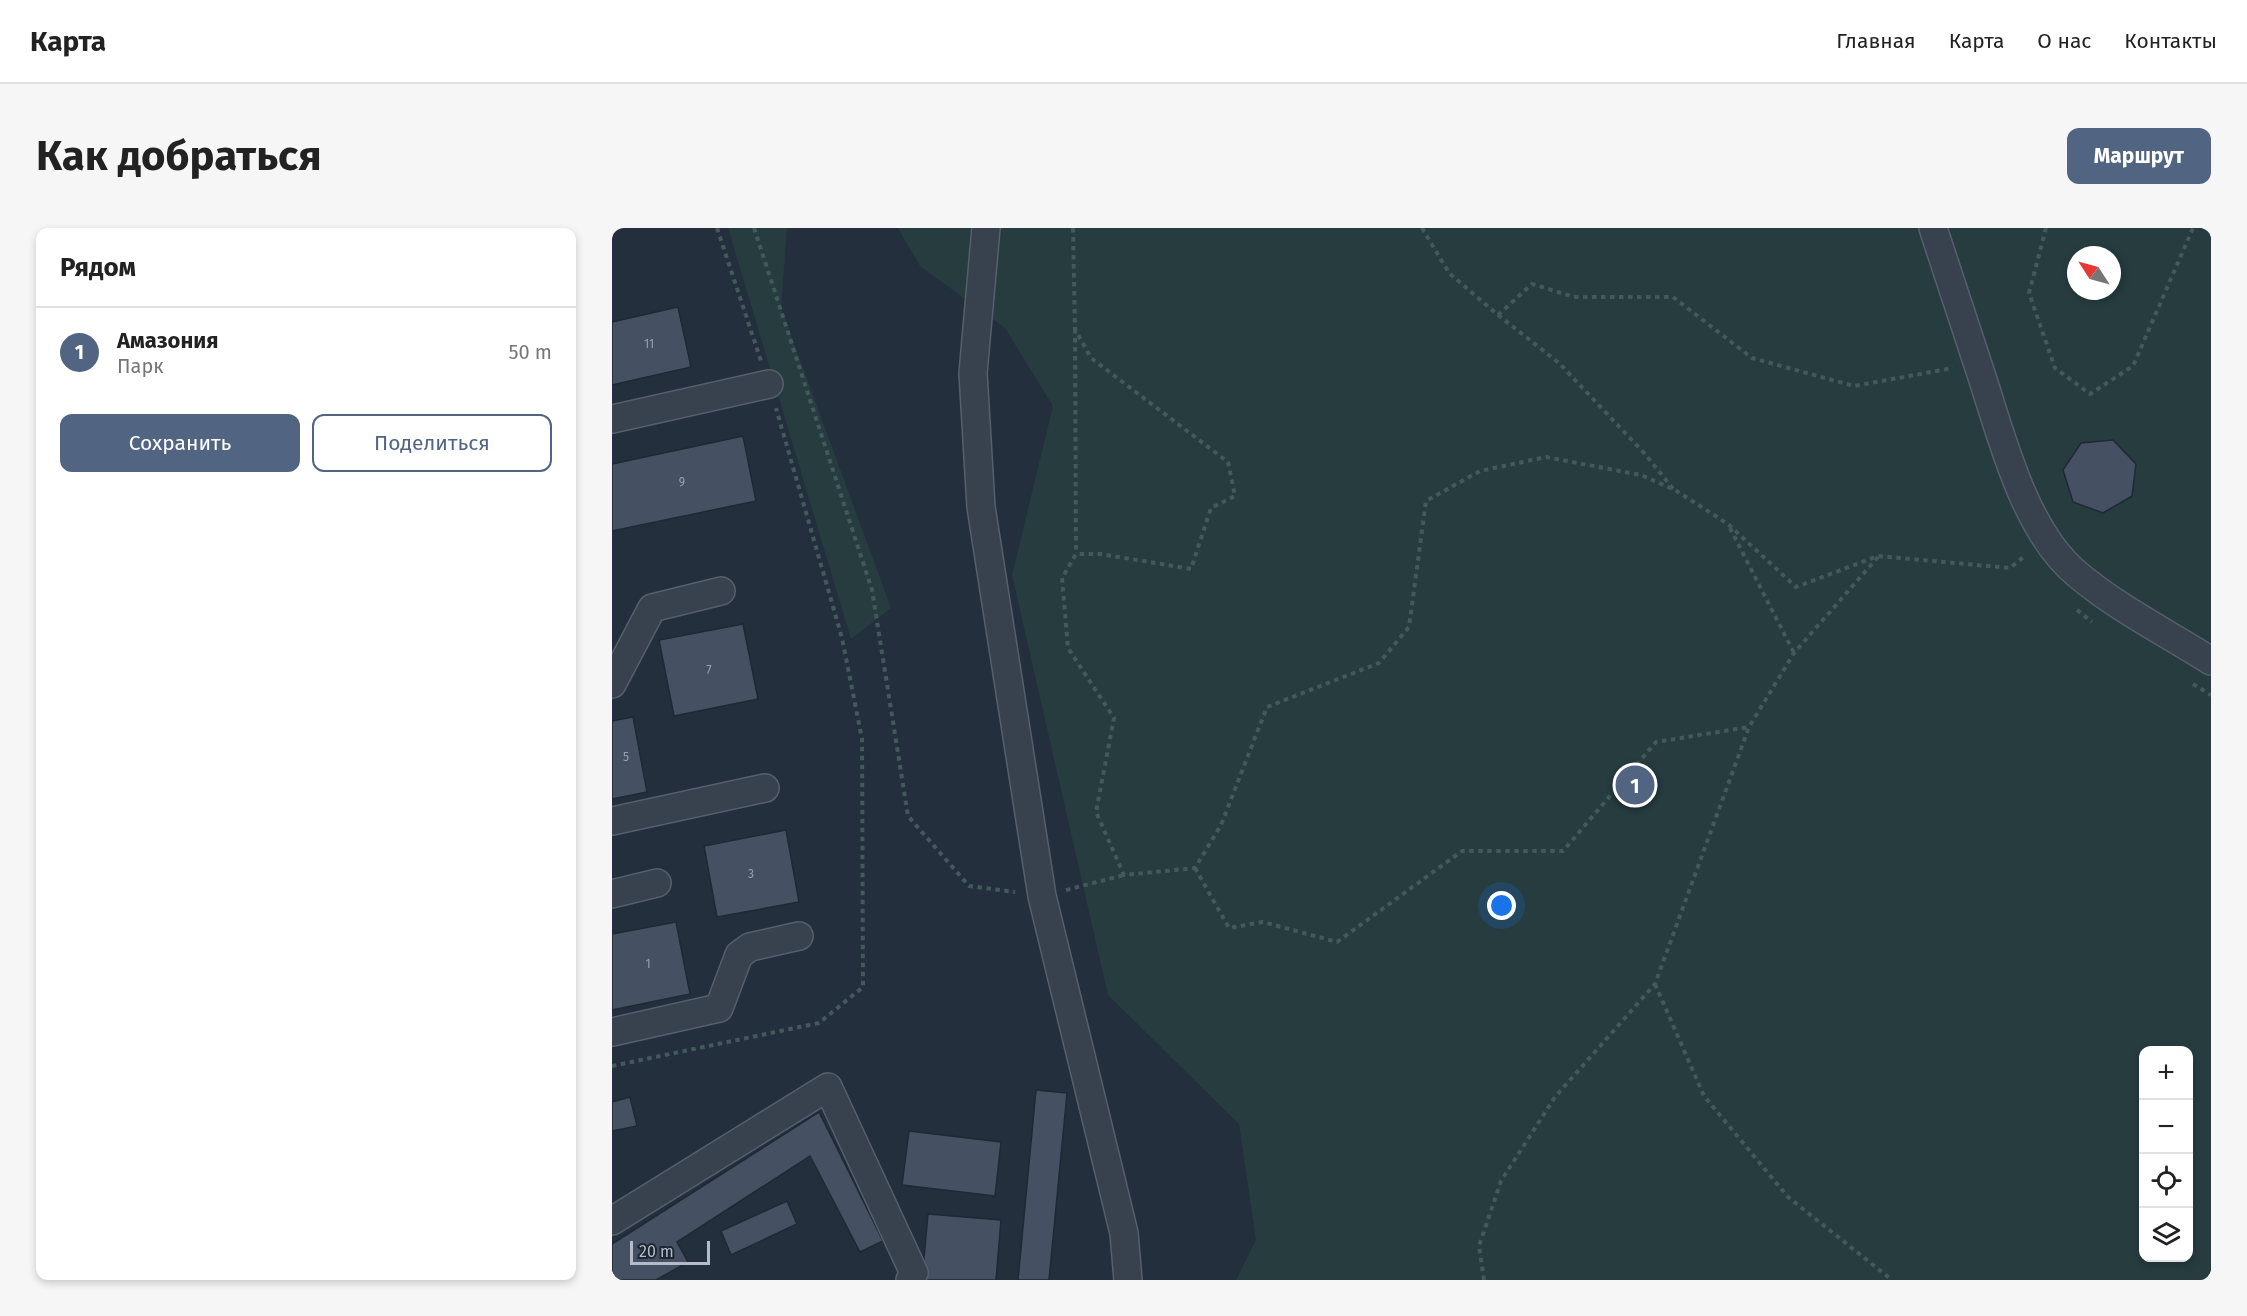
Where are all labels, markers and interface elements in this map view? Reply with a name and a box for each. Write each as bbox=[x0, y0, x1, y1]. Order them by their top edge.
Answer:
text: Карта bbox=[30, 25, 106, 58]
text: Главная bbox=[1836, 28, 1916, 54]
text: Карта bbox=[1949, 28, 2004, 54]
text: О нас bbox=[2037, 28, 2091, 54]
text: Контакты bbox=[2124, 28, 2217, 54]
button: Маршрут bbox=[2067, 128, 2211, 184]
text: Как добраться bbox=[36, 131, 322, 181]
north arrow bbox=[2067, 246, 2121, 300]
text: Рядом bbox=[60, 252, 136, 283]
text: Амазония bbox=[117, 327, 219, 354]
house number: 11 bbox=[644, 337, 654, 351]
text: 1 bbox=[75, 340, 84, 364]
text: 50 m bbox=[508, 340, 552, 364]
text: Парк bbox=[117, 354, 164, 378]
button: Сохранить bbox=[60, 414, 300, 472]
button: Поделиться bbox=[312, 414, 552, 472]
house number: 9 bbox=[679, 475, 685, 489]
house number: 7 bbox=[706, 663, 712, 677]
house number: 5 bbox=[623, 750, 629, 764]
pin: 1 bbox=[1616, 762, 1654, 808]
house number: 3 bbox=[748, 867, 754, 881]
your location bbox=[1487, 891, 1516, 920]
house number: 1 bbox=[645, 957, 651, 971]
map controls bbox=[2139, 1046, 2193, 1262]
button: + bbox=[2139, 1046, 2193, 1100]
button: − bbox=[2139, 1100, 2193, 1154]
button: locate bbox=[2139, 1154, 2193, 1208]
button: layers bbox=[2139, 1208, 2193, 1262]
scale bar bbox=[630, 1238, 710, 1266]
text: 20 m bbox=[639, 1242, 674, 1261]

